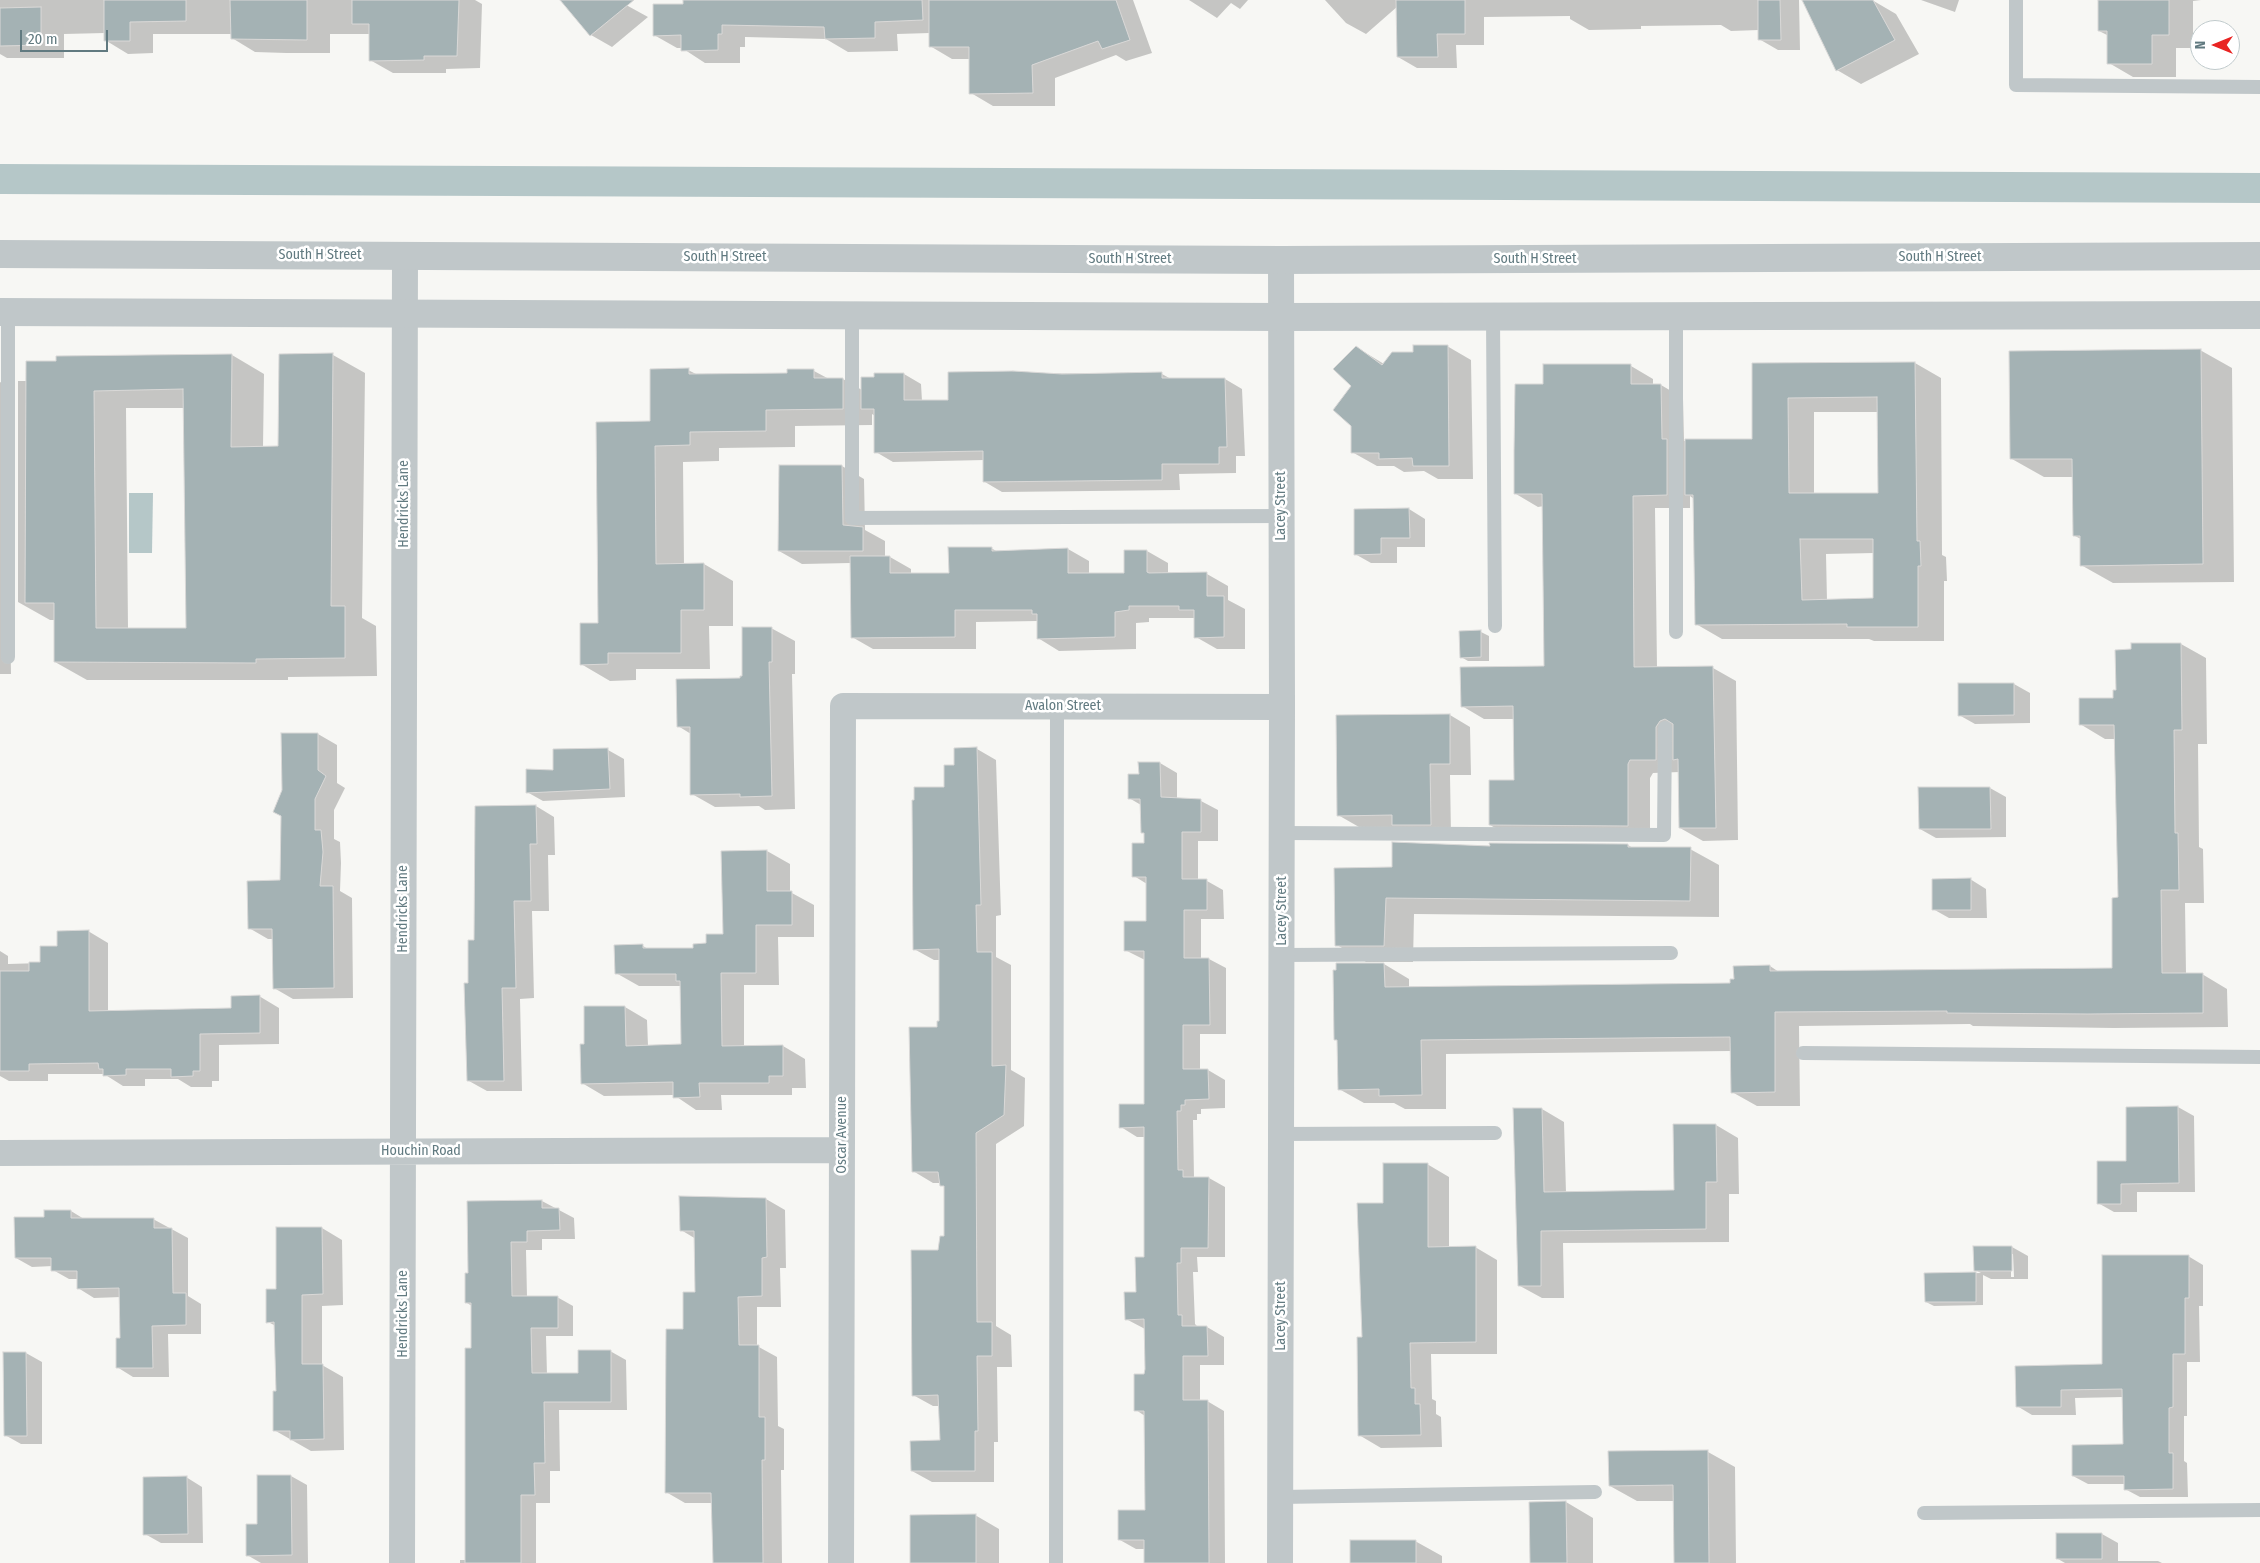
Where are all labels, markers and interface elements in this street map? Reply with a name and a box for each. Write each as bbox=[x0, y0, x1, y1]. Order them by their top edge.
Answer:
scale bar bbox=[22, 20, 110, 52]
north arrow bbox=[2190, 20, 2240, 70]
text: 20 m bbox=[28, 30, 58, 48]
text: N bbox=[2192, 41, 2209, 49]
street label: South H Street bbox=[278, 247, 362, 263]
street label: South H Street bbox=[683, 249, 767, 265]
street label: South H Street bbox=[1898, 249, 1982, 265]
street label: South H Street bbox=[1088, 251, 1172, 267]
street label: South H Street bbox=[1493, 251, 1577, 267]
street label: Hendricks Lane bbox=[396, 460, 412, 548]
street label: Lacey Street bbox=[1273, 471, 1289, 541]
street label: Avalon Street bbox=[1025, 698, 1101, 714]
street label: Hendricks Lane bbox=[395, 865, 411, 953]
street label: Lacey Street bbox=[1274, 876, 1290, 946]
street label: Oscar Avenue bbox=[834, 1096, 850, 1174]
street label: Houchin Road bbox=[381, 1143, 461, 1159]
street label: Hendricks Lane bbox=[395, 1270, 411, 1358]
street label: Lacey Street bbox=[1273, 1281, 1289, 1351]

